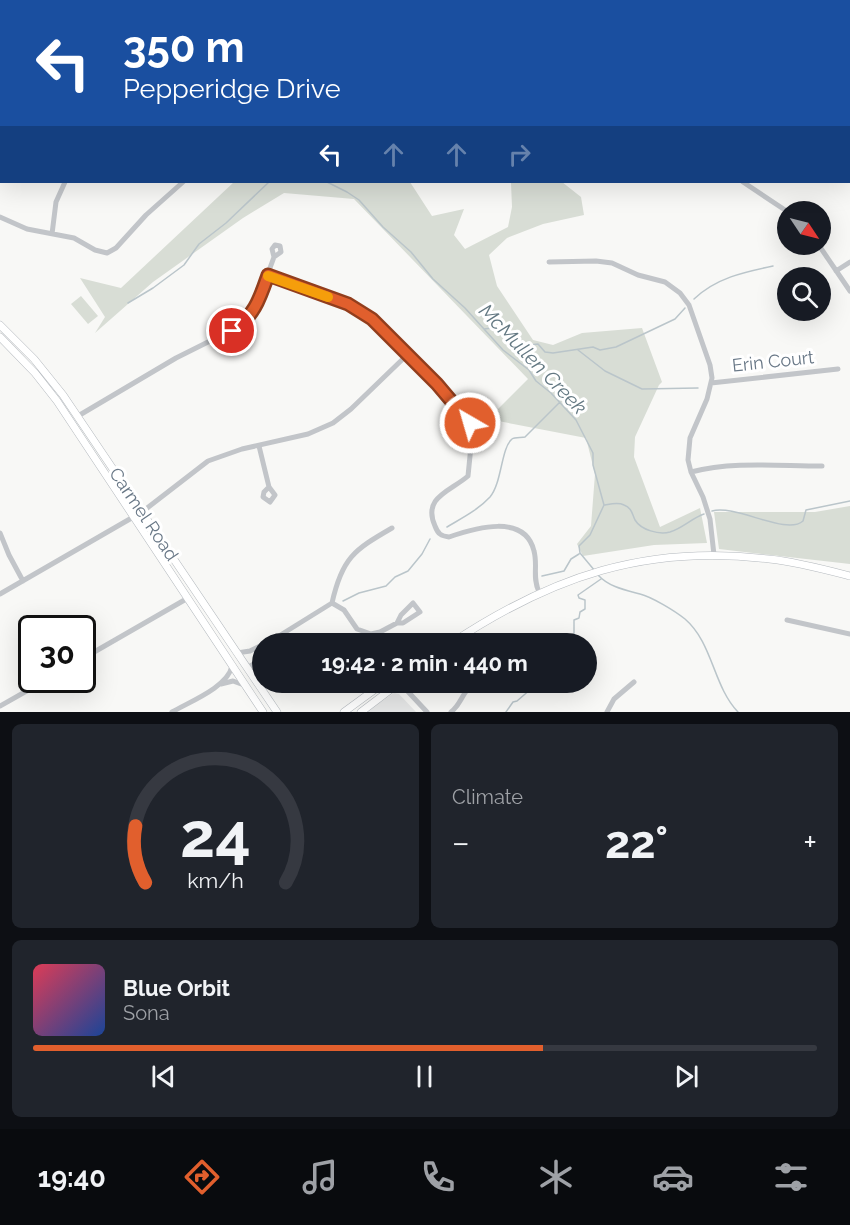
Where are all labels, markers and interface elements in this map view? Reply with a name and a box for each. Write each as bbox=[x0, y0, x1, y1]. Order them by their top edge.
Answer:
text: 350 m bbox=[123, 23, 245, 72]
icon: left bbox=[24, 24, 102, 102]
text: Pepperidge Drive bbox=[123, 73, 341, 104]
icon: left bbox=[314, 138, 347, 171]
icon: ahead bbox=[377, 138, 410, 171]
icon: ahead bbox=[440, 138, 473, 171]
icon: right bbox=[503, 138, 536, 171]
north arrow bbox=[777, 201, 831, 255]
map controls bbox=[777, 201, 831, 321]
button: search bbox=[777, 267, 831, 321]
water label: McMullen Creek bbox=[474, 299, 592, 419]
pin bbox=[206, 305, 257, 356]
icon: arrive bbox=[215, 314, 248, 347]
street label: Erin Court bbox=[731, 346, 815, 376]
position arrow bbox=[438, 391, 502, 455]
street label: Carmel Road bbox=[105, 463, 183, 565]
speed limit sign: 30 bbox=[18, 615, 96, 693]
text: 19:42 · 2 min · 440 m bbox=[321, 650, 528, 676]
text: Climate bbox=[452, 785, 523, 809]
text: 24 bbox=[180, 798, 251, 872]
text: 22° bbox=[605, 816, 668, 869]
text: − bbox=[452, 823, 470, 862]
text: + bbox=[803, 823, 817, 862]
text: km/h bbox=[187, 868, 244, 893]
text: Blue Orbit bbox=[123, 975, 230, 1001]
text: Sona bbox=[123, 1001, 170, 1025]
icon: previous bbox=[147, 1060, 180, 1093]
icon: pause bbox=[408, 1060, 441, 1093]
icon: next bbox=[670, 1060, 703, 1093]
icon: directions bbox=[181, 1156, 223, 1198]
icon: music bbox=[299, 1156, 341, 1198]
icon: phone bbox=[417, 1156, 459, 1198]
icon: climate bbox=[535, 1156, 577, 1198]
icon: car bbox=[652, 1156, 694, 1198]
icon: filters bbox=[770, 1156, 812, 1198]
text: 19:40 bbox=[38, 1162, 106, 1193]

